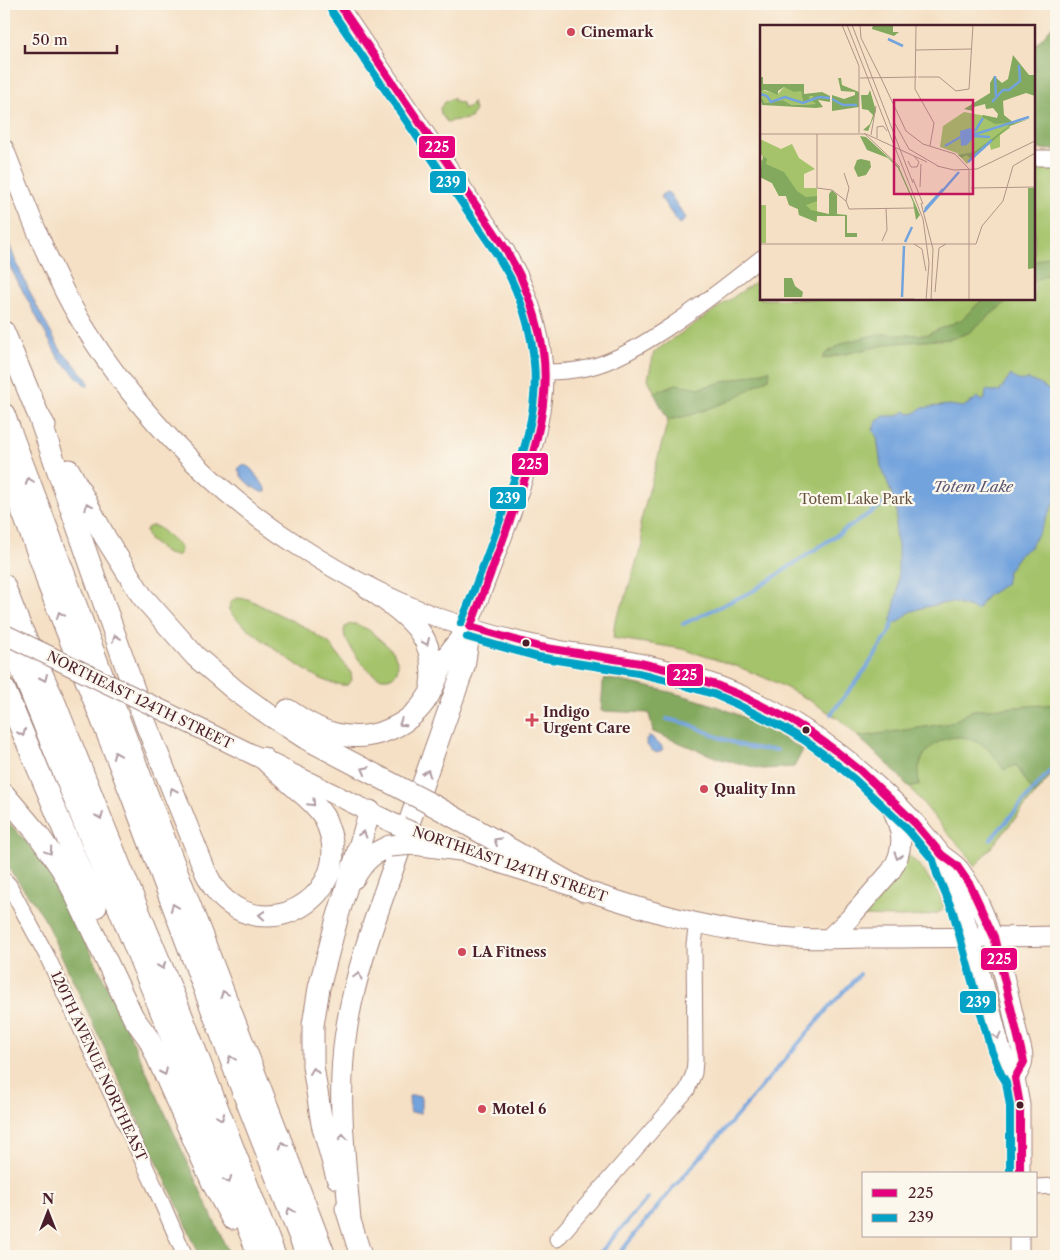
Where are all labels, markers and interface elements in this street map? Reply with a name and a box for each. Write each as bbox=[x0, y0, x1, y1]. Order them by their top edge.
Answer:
scale bar bbox=[25, 22, 118, 54]
place label: Cinemark bbox=[581, 23, 654, 41]
inset map bbox=[760, 25, 1035, 300]
marker: Cinemark bbox=[565, 26, 577, 38]
text: 50 m bbox=[32, 30, 68, 49]
line badge: 225 bbox=[418, 135, 456, 159]
text: 225 bbox=[425, 138, 449, 156]
line badge: 239 bbox=[429, 170, 467, 194]
text: 239 bbox=[436, 173, 460, 191]
line badge: 225 bbox=[511, 452, 549, 476]
text: 225 bbox=[518, 455, 542, 473]
water label: Totem Lake bbox=[933, 477, 1014, 496]
one-way arrow bbox=[25, 478, 35, 486]
line badge: 239 bbox=[489, 486, 527, 510]
text: 239 bbox=[496, 489, 520, 507]
park label: Totem Lake Park bbox=[799, 490, 914, 508]
one-way arrow bbox=[84, 503, 94, 512]
one-way arrow bbox=[56, 611, 66, 620]
one-way arrow bbox=[112, 635, 122, 643]
one-way arrow bbox=[419, 637, 430, 646]
unlabelled marker bbox=[521, 638, 531, 648]
street label: NORTHEAST 124TH STREET bbox=[44, 647, 236, 753]
line badge: 225 bbox=[666, 663, 704, 687]
text: 225 bbox=[673, 666, 697, 684]
one-way arrow bbox=[37, 673, 48, 682]
place label: Indigo Urgent Care bbox=[543, 703, 630, 737]
marker: Indigo Urgent Care bbox=[525, 713, 539, 727]
one-way arrow bbox=[398, 716, 407, 726]
unlabelled marker bbox=[801, 725, 811, 735]
one-way arrow bbox=[16, 728, 26, 737]
one-way arrow bbox=[111, 752, 121, 760]
one-way arrow bbox=[361, 766, 370, 776]
one-way arrow bbox=[421, 769, 431, 777]
place label: Quality Inn bbox=[714, 780, 796, 798]
marker: Quality Inn bbox=[698, 783, 710, 795]
one-way arrow bbox=[169, 787, 179, 796]
one-way arrow bbox=[306, 797, 315, 806]
one-way arrow bbox=[94, 811, 104, 819]
street label: NORTHEAST 124TH STREET bbox=[410, 822, 610, 906]
one-way arrow bbox=[357, 831, 367, 839]
one-way arrow bbox=[493, 837, 502, 847]
one-way arrow bbox=[43, 845, 52, 855]
one-way arrow bbox=[894, 851, 904, 860]
one-way arrow bbox=[169, 903, 180, 912]
one-way arrow bbox=[257, 909, 265, 920]
place label: LA Fitness bbox=[472, 943, 547, 961]
marker: LA Fitness bbox=[456, 946, 468, 958]
line badge: 225 bbox=[980, 947, 1018, 971]
text: 225 bbox=[987, 950, 1011, 968]
one-way arrow bbox=[156, 961, 166, 970]
street label: 120TH AVENUE NORTHEAST bbox=[47, 968, 151, 1164]
one-way arrow bbox=[352, 973, 362, 981]
one-way arrow bbox=[220, 990, 230, 999]
line badge: 239 bbox=[959, 990, 997, 1014]
text: 239 bbox=[966, 993, 990, 1011]
one-way arrow bbox=[991, 1031, 1002, 1040]
one-way arrow bbox=[227, 1056, 237, 1064]
one-way arrow bbox=[157, 1067, 168, 1076]
one-way arrow bbox=[309, 1067, 320, 1075]
place label: Motel 6 bbox=[492, 1100, 546, 1118]
unlabelled marker bbox=[1015, 1100, 1025, 1110]
marker: Motel 6 bbox=[476, 1103, 488, 1115]
one-way arrow bbox=[215, 1112, 226, 1121]
one-way arrow bbox=[338, 1133, 349, 1141]
one-way arrow bbox=[278, 1142, 288, 1150]
legend bbox=[862, 1172, 1038, 1238]
one-way arrow bbox=[222, 1175, 233, 1184]
text: 225 bbox=[908, 1183, 933, 1202]
north arrow bbox=[22, 1188, 72, 1238]
text: N bbox=[42, 1190, 54, 1208]
one-way arrow bbox=[285, 1207, 296, 1216]
text: 239 bbox=[908, 1207, 934, 1226]

